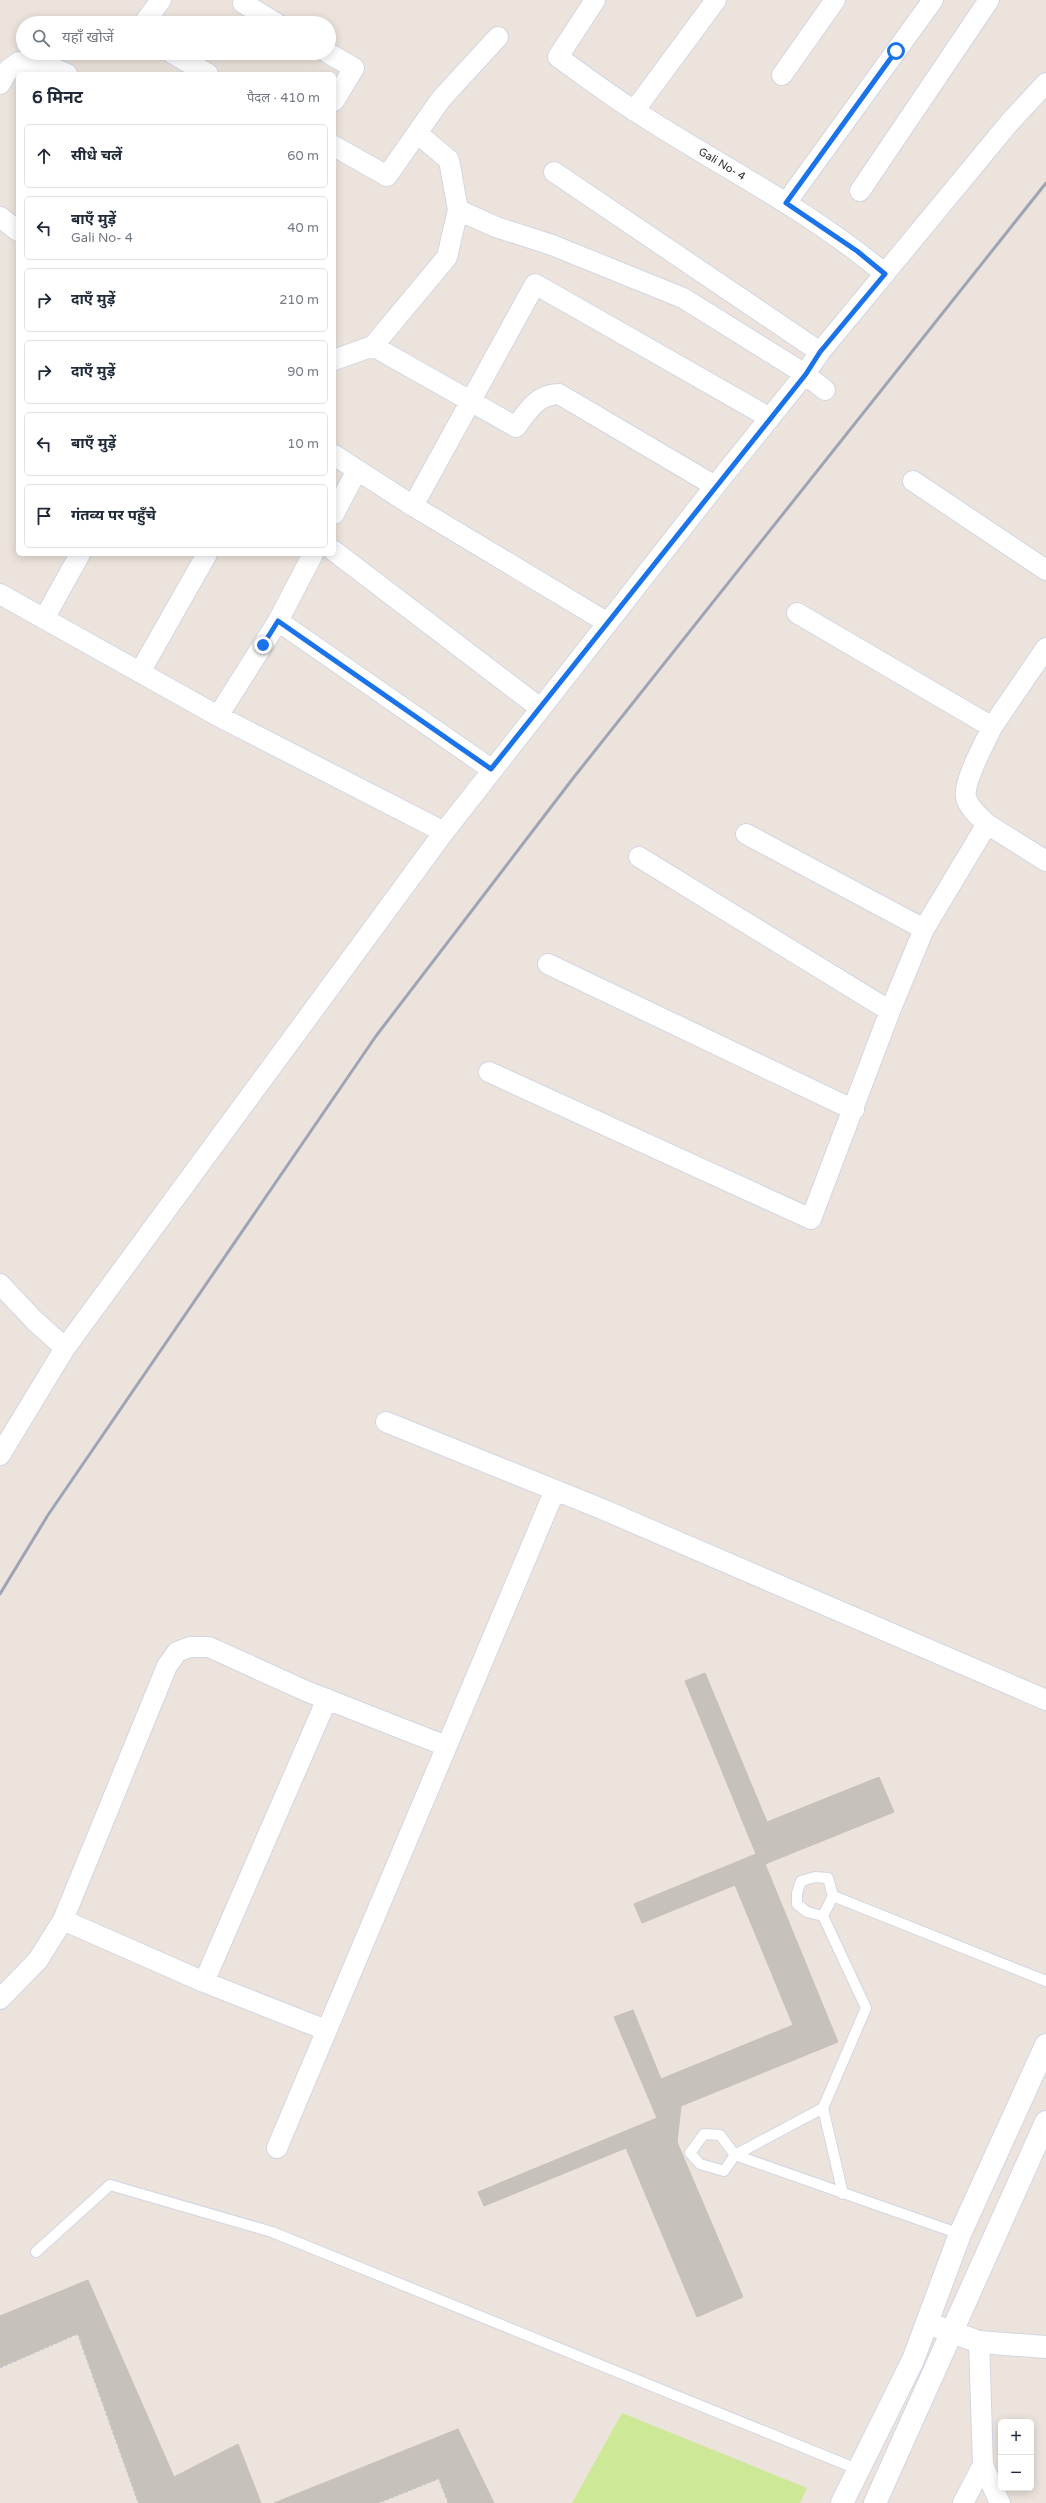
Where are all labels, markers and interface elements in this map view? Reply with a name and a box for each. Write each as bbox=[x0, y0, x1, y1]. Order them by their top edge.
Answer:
search box bbox=[16, 16, 336, 60]
icon: search bbox=[30, 27, 52, 49]
text: यहाँ खोजें bbox=[62, 28, 114, 46]
route start bbox=[887, 42, 905, 60]
text: 6 मिनट bbox=[32, 87, 83, 108]
text: पैदल · 410 m bbox=[247, 90, 320, 106]
icon: ahead bbox=[33, 145, 55, 167]
street label: Gali No- 4 bbox=[696, 145, 748, 183]
text: सीधे चलें bbox=[71, 146, 122, 164]
text: 60 m bbox=[287, 148, 319, 164]
text: बाएँ मुड़ें bbox=[71, 210, 116, 228]
icon: left bbox=[33, 217, 55, 239]
text: 40 m bbox=[287, 220, 319, 236]
text: Gali No- 4 bbox=[71, 230, 133, 246]
icon: right bbox=[33, 289, 55, 311]
text: दाएँ मुड़ें bbox=[71, 290, 115, 308]
text: 210 m bbox=[279, 292, 319, 308]
icon: right bbox=[33, 361, 55, 383]
text: दाएँ मुड़ें bbox=[71, 362, 115, 380]
text: 90 m bbox=[287, 364, 319, 380]
icon: left bbox=[33, 433, 55, 455]
text: बाएँ मुड़ें bbox=[71, 434, 116, 452]
text: 10 m bbox=[287, 436, 319, 452]
icon: arrive bbox=[33, 505, 55, 527]
text: गंतव्य पर पहुँचे bbox=[71, 506, 156, 524]
route end bbox=[254, 636, 272, 654]
map controls bbox=[998, 2419, 1034, 2491]
button: + bbox=[998, 2419, 1034, 2455]
button: − bbox=[998, 2455, 1034, 2491]

